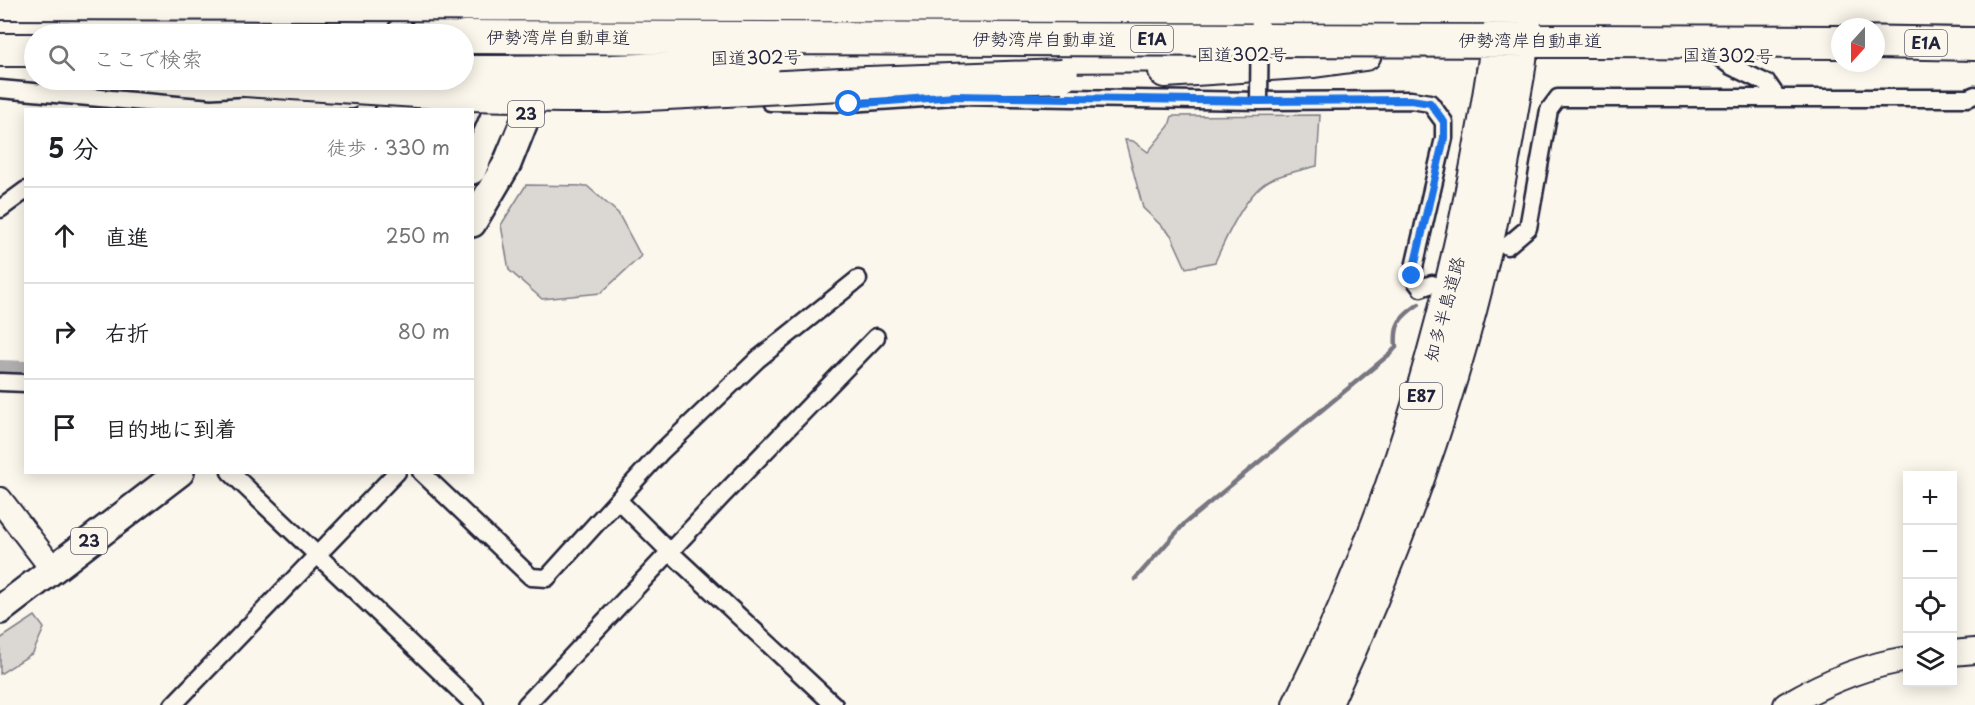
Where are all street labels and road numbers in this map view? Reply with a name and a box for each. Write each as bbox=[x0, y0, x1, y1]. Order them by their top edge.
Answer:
street label: 伊勢湾岸自動車道 bbox=[486, 23, 630, 50]
street label: 伊勢湾岸自動車道 bbox=[972, 25, 1116, 52]
road number: E1A bbox=[1131, 26, 1173, 52]
street label: 伊勢湾岸自動車道 bbox=[1458, 26, 1602, 53]
road number: E1A bbox=[1905, 30, 1947, 56]
street label: 国道302号 bbox=[1196, 40, 1288, 67]
street label: 国道302号 bbox=[1682, 40, 1774, 69]
street label: 国道302号 bbox=[710, 42, 802, 71]
road number: 23 bbox=[508, 101, 544, 127]
street label: 知多半島道路 bbox=[1417, 253, 1471, 364]
road number: E87 bbox=[1400, 383, 1442, 409]
road number: 23 bbox=[71, 528, 107, 554]

